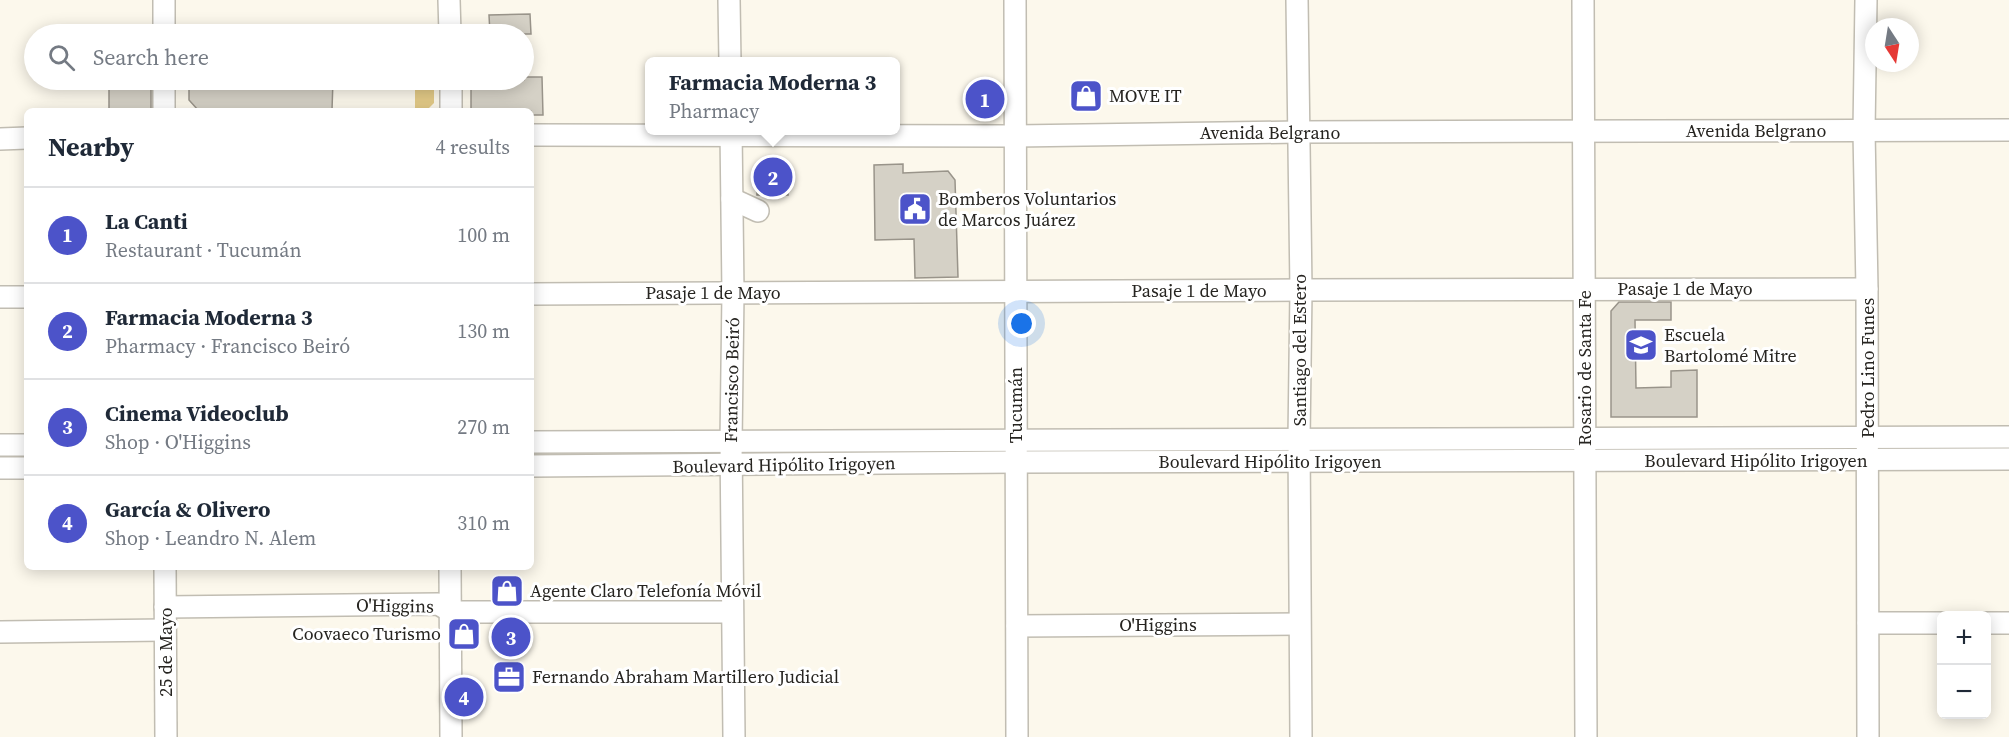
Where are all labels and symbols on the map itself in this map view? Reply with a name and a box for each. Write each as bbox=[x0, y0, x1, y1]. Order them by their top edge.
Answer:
north arrow bbox=[1865, 18, 1919, 72]
pin: 1 bbox=[966, 76, 1004, 122]
shop icon: MOVE IT bbox=[1068, 78, 1104, 114]
place label: MOVE IT bbox=[1109, 83, 1182, 108]
street label: Avenida Belgrano bbox=[1686, 118, 1826, 143]
street label: Avenida Belgrano bbox=[1200, 120, 1340, 145]
pin: 2 bbox=[754, 154, 792, 200]
place label: Bomberos Voluntarios de Marcos Juárez bbox=[938, 186, 1117, 232]
public building icon: Bomberos Voluntarios de Marcos Juárez bbox=[897, 191, 933, 227]
street label: Santiago del Estero bbox=[1287, 274, 1312, 426]
street label: Pasaje 1 de Mayo bbox=[1617, 276, 1753, 301]
street label: Pasaje 1 de Mayo bbox=[1131, 278, 1267, 303]
street label: Pasaje 1 de Mayo bbox=[645, 280, 781, 305]
street label: Rosario de Santa Fe bbox=[1572, 290, 1597, 446]
street label: Pedro Lino Funes bbox=[1855, 297, 1880, 438]
your location bbox=[1007, 309, 1036, 338]
street label: Francisco Beiró bbox=[718, 317, 745, 443]
place label: Escuela Bartolomé Mitre bbox=[1664, 322, 1797, 368]
school or university icon: Escuela Bartolomé Mitre bbox=[1623, 327, 1659, 363]
street label: Tucumán bbox=[1003, 367, 1028, 443]
street label: Boulevard Hipólito Irigoyen bbox=[1644, 448, 1868, 473]
street label: Boulevard Hipólito Irigoyen bbox=[1158, 449, 1382, 474]
street label: Boulevard Hipólito Irigoyen bbox=[672, 450, 896, 479]
shop icon: Agente Claro Telefonía Móvil bbox=[489, 573, 525, 609]
place label: Agente Claro Telefonía Móvil bbox=[530, 578, 761, 603]
street label: O'Higgins bbox=[356, 592, 434, 619]
street label: 25 de Mayo bbox=[153, 607, 178, 697]
street label: O'Higgins bbox=[1119, 612, 1197, 637]
pin: 3 bbox=[492, 614, 530, 660]
shop icon: Coovaeco Turismo bbox=[446, 616, 482, 652]
place label: Coovaeco Turismo bbox=[292, 621, 441, 646]
office icon: Fernando Abraham Martillero Judicial bbox=[491, 659, 527, 695]
place label: Fernando Abraham Martillero Judicial bbox=[532, 664, 839, 689]
pin: 4 bbox=[444, 674, 484, 720]

